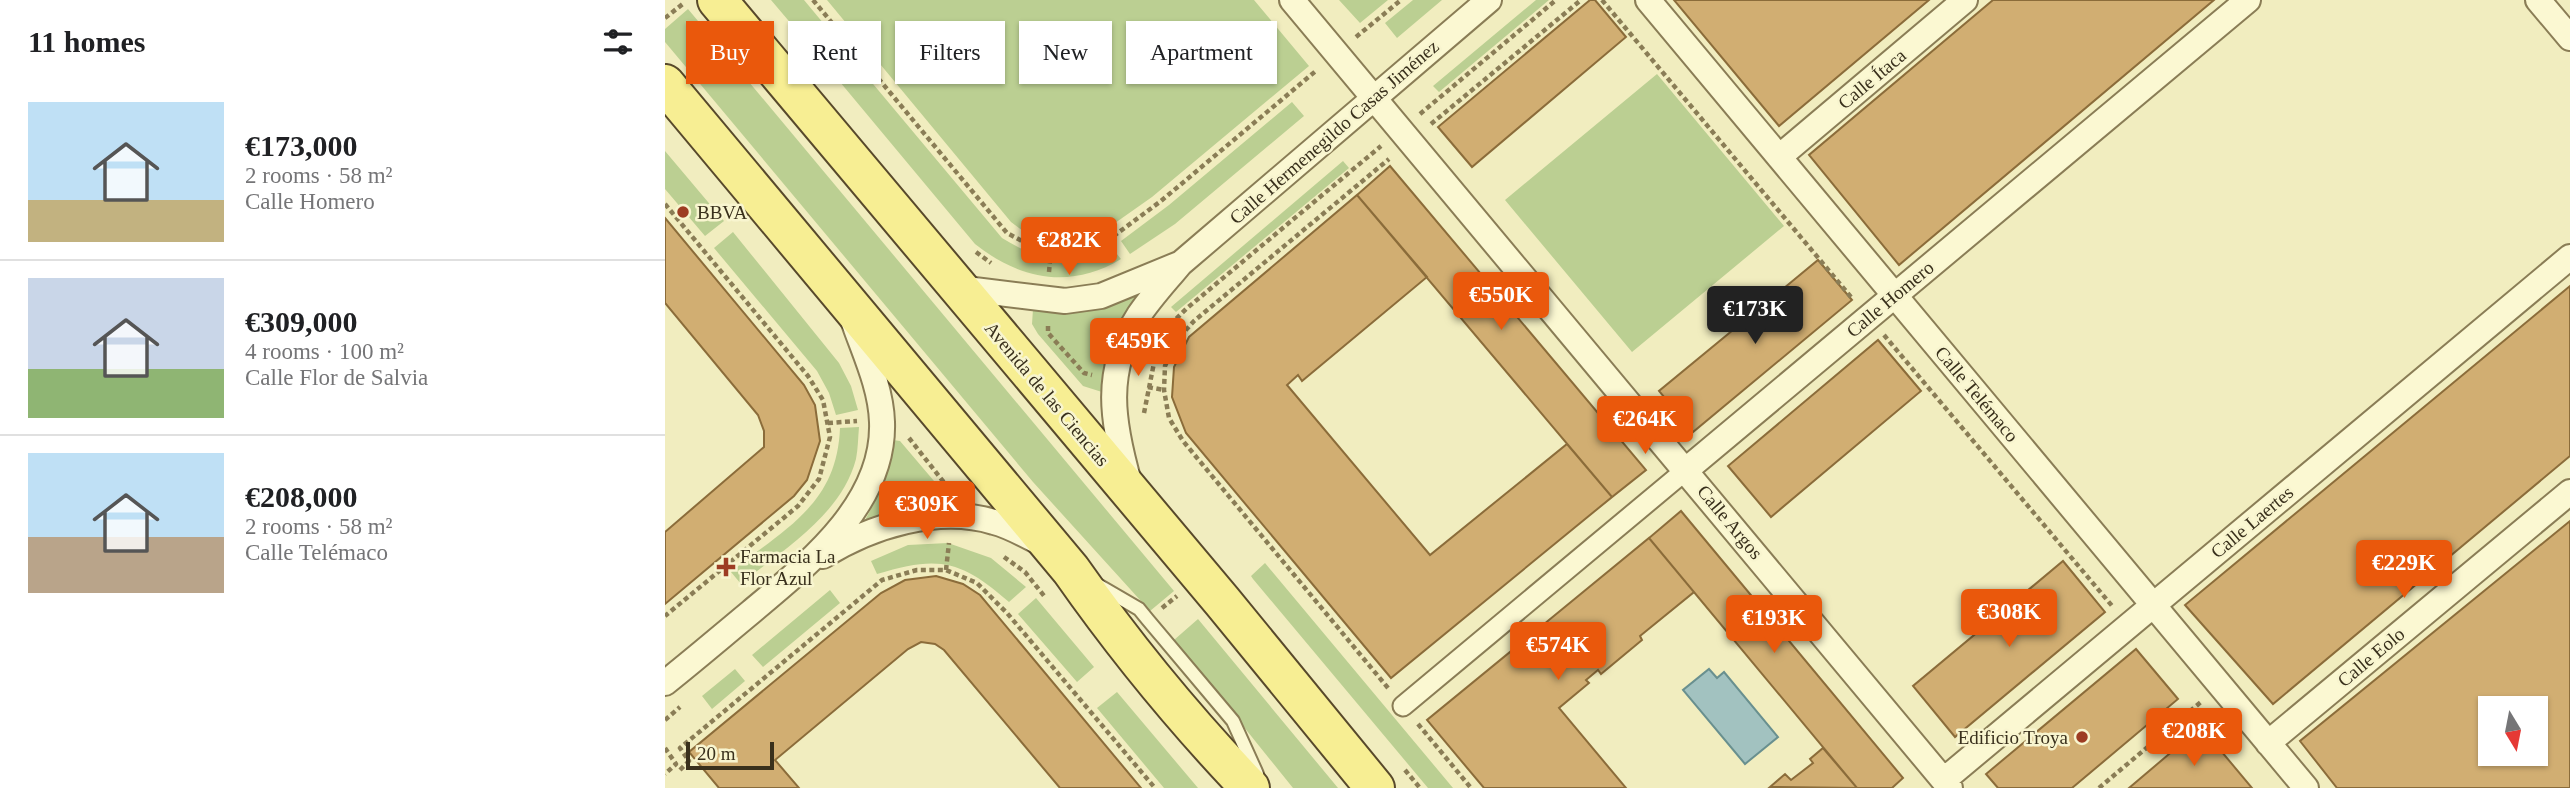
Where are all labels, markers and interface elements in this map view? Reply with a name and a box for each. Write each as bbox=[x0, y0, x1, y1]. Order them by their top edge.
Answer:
chip: Buy bbox=[686, 21, 774, 84]
chip: Rent bbox=[788, 21, 881, 84]
chip: Filters bbox=[895, 21, 1005, 84]
chip: New bbox=[1019, 21, 1112, 84]
chip: Apartment bbox=[1126, 21, 1277, 84]
icon: filters bbox=[599, 23, 637, 61]
text: 11 homes bbox=[28, 25, 146, 58]
street label: Calle Hermenegildo Casas Jiménez bbox=[1225, 36, 1443, 228]
street label: Calle Ítaca bbox=[1834, 44, 1910, 113]
text: €173,000 bbox=[245, 129, 358, 162]
icon: home bbox=[84, 130, 168, 214]
text: 2 rooms · 58 m² bbox=[245, 163, 392, 188]
text: Calle Homero bbox=[245, 189, 375, 214]
place label: BBVA bbox=[697, 202, 748, 223]
marker: BBVA bbox=[675, 204, 691, 220]
pin: €282K bbox=[1020, 218, 1118, 277]
text: €282K bbox=[1037, 227, 1101, 252]
street label: Calle Homero bbox=[1842, 257, 1938, 341]
pin: €550K bbox=[1452, 272, 1550, 332]
text: €550K bbox=[1469, 282, 1533, 307]
pin: €173K bbox=[1706, 286, 1804, 346]
text: €173K bbox=[1723, 296, 1787, 321]
text: €309,000 bbox=[245, 305, 358, 338]
icon: home bbox=[84, 306, 168, 390]
street label: Avenida de las Ciencias bbox=[981, 318, 1113, 470]
pin: €459K bbox=[1089, 318, 1187, 378]
text: €459K bbox=[1106, 328, 1170, 353]
text: 4 rooms · 100 m² bbox=[245, 339, 404, 364]
street label: Calle Telémaco bbox=[1931, 342, 2023, 446]
text: Calle Flor de Salvia bbox=[245, 365, 428, 390]
pin: €264K bbox=[1596, 396, 1694, 456]
text: €264K bbox=[1613, 406, 1677, 431]
text: €208,000 bbox=[245, 480, 358, 513]
icon: home bbox=[84, 481, 168, 565]
street label: Calle Argos bbox=[1693, 481, 1767, 563]
pin: €309K bbox=[878, 482, 976, 541]
street label: Calle Laertes bbox=[2207, 482, 2297, 562]
text: €309K bbox=[895, 491, 959, 516]
text: 2 rooms · 58 m² bbox=[245, 514, 392, 539]
text: Calle Telémaco bbox=[245, 540, 388, 565]
pin: €229K bbox=[2355, 540, 2453, 600]
place label: Farmacia La Flor Azul bbox=[740, 546, 836, 589]
text: €229K bbox=[2372, 550, 2436, 575]
marker: Farmacia La Flor Azul bbox=[718, 559, 734, 575]
pin: €308K bbox=[1960, 590, 2058, 649]
pin: €193K bbox=[1725, 596, 1823, 655]
text: €308K bbox=[1977, 599, 2041, 624]
text: €193K bbox=[1742, 605, 1806, 630]
pin: €574K bbox=[1509, 622, 1607, 682]
street label: Calle Eolo bbox=[2333, 623, 2409, 691]
text: €574K bbox=[1526, 632, 1590, 657]
north arrow bbox=[2478, 696, 2548, 766]
map controls bbox=[2478, 696, 2548, 766]
pin: €208K bbox=[2145, 708, 2243, 768]
text: €208K bbox=[2162, 718, 2226, 743]
place label: Edificio Troya bbox=[1958, 727, 2069, 748]
marker: Edificio Troya bbox=[2074, 729, 2090, 745]
scale bar bbox=[686, 739, 773, 771]
text: 20 m bbox=[697, 743, 736, 764]

